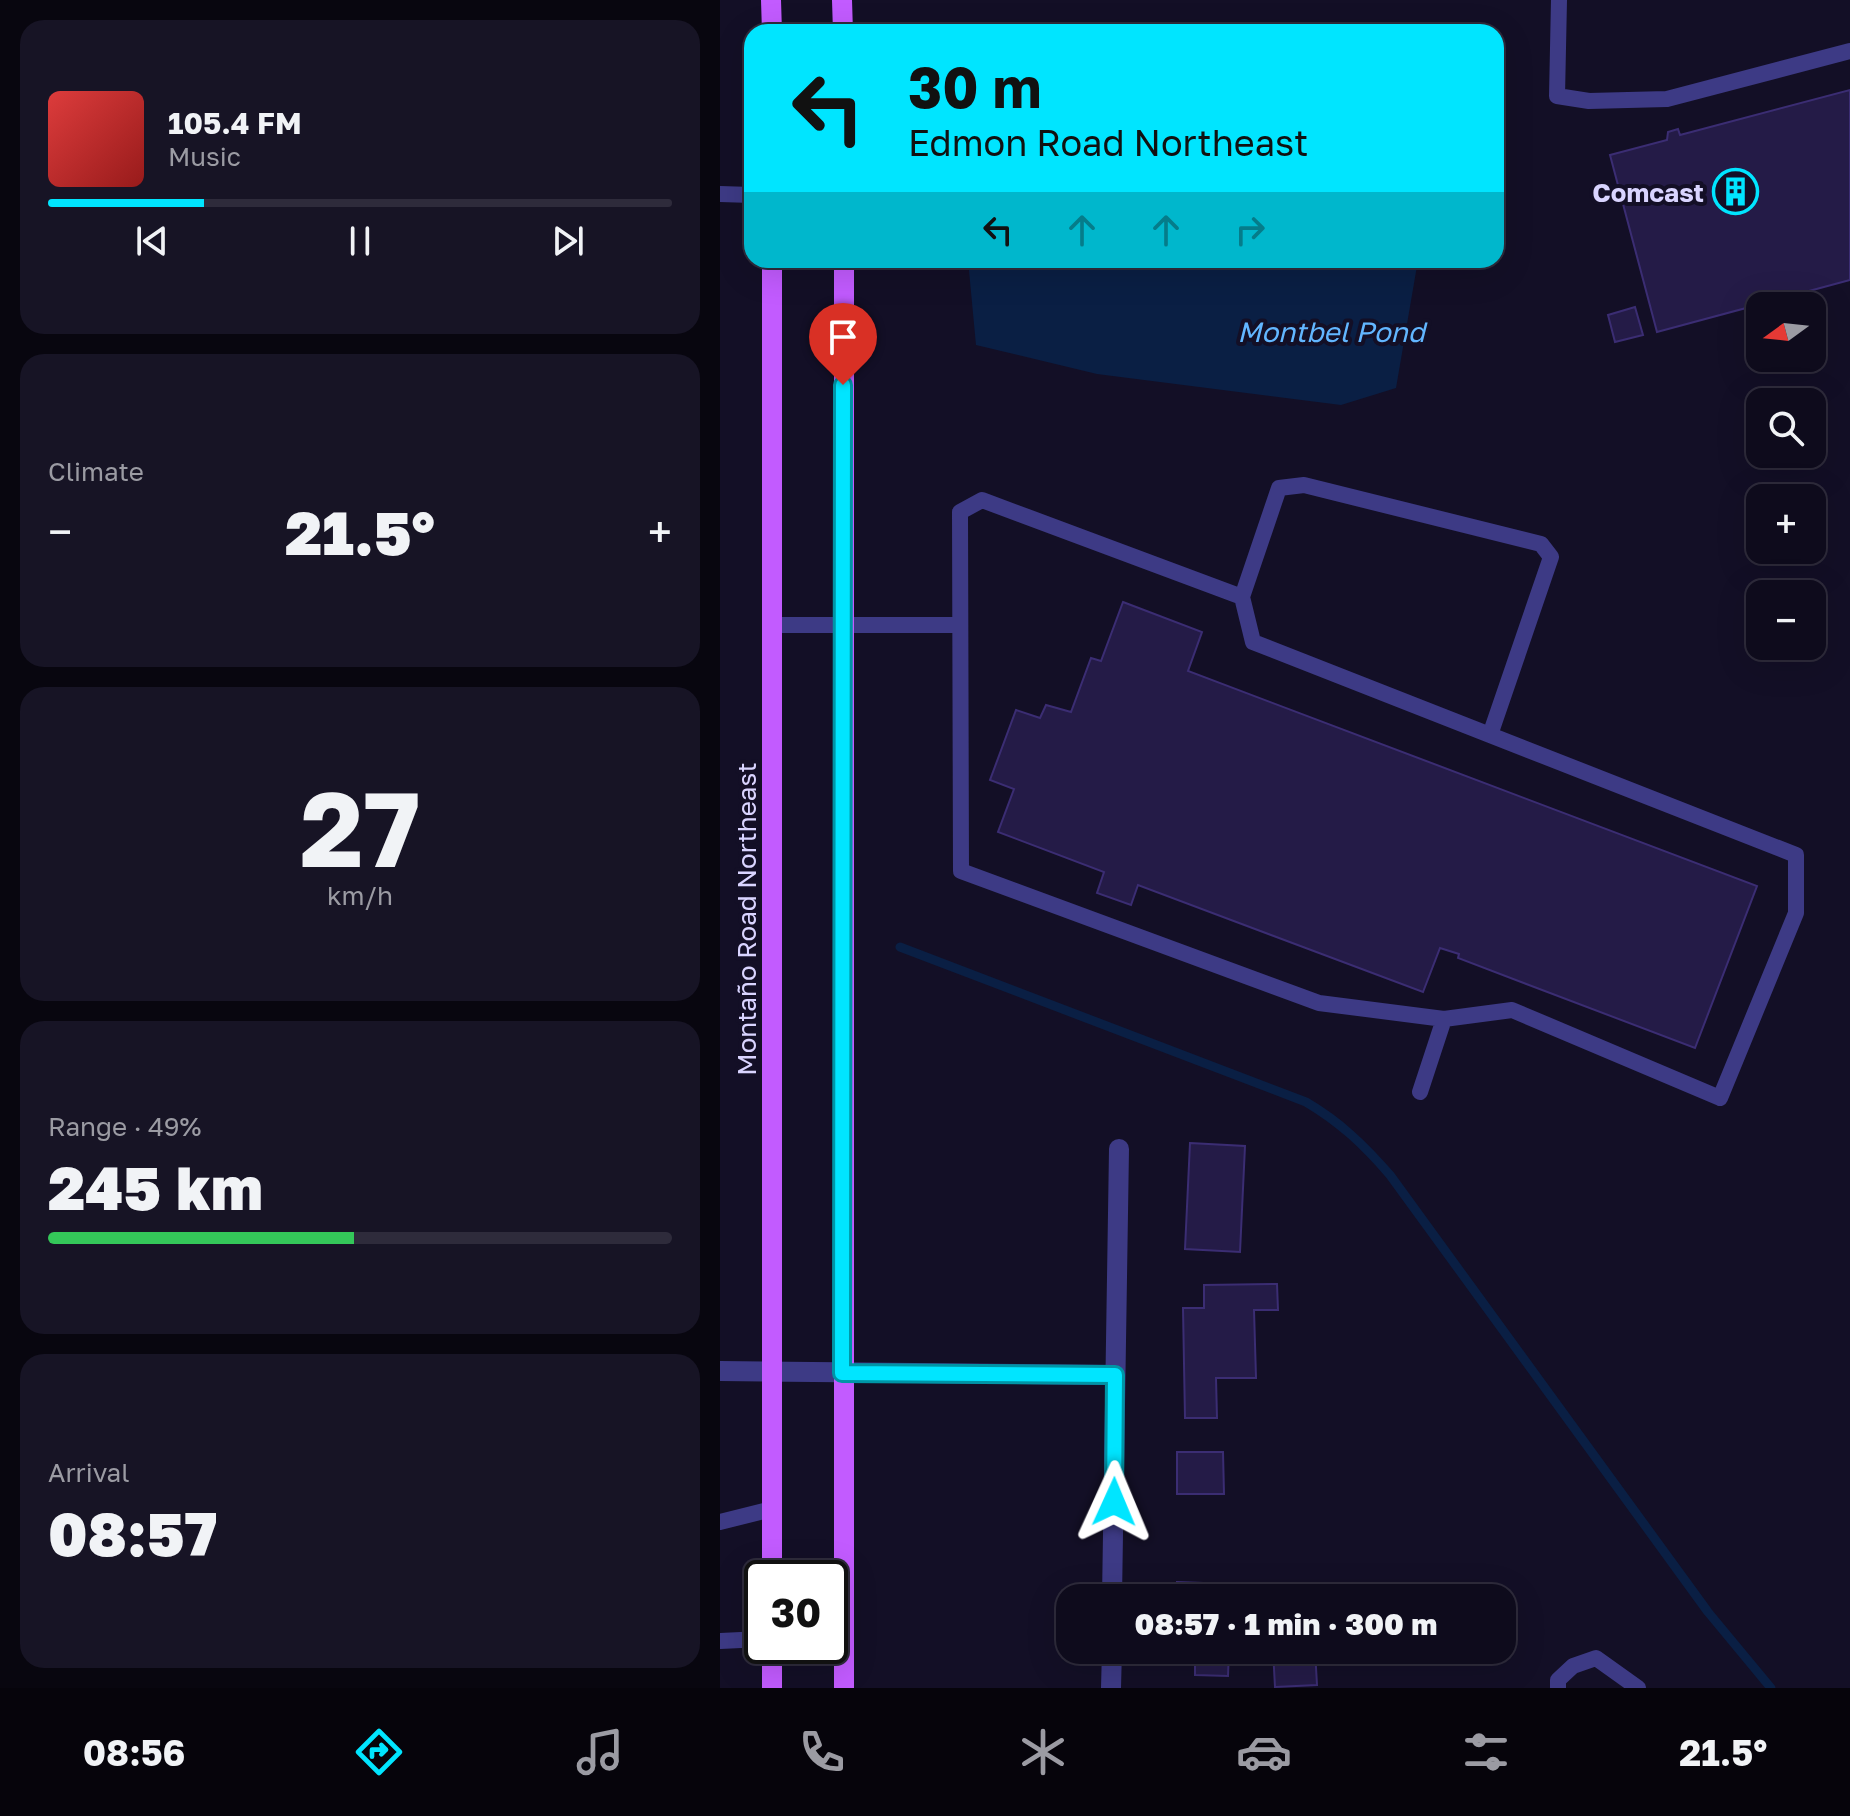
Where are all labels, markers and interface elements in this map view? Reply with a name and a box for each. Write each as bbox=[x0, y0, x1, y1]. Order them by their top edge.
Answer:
text: 30 m bbox=[908, 53, 1042, 120]
icon: left bbox=[776, 56, 880, 160]
text: 105.4 FM bbox=[168, 105, 302, 141]
text: Edmon Road Northeast bbox=[908, 121, 1309, 164]
text: Music bbox=[168, 141, 241, 172]
building icon: Comcast bbox=[1711, 168, 1759, 216]
place label: Comcast bbox=[1592, 177, 1704, 208]
icon: left bbox=[976, 208, 1020, 252]
icon: ahead bbox=[1060, 208, 1104, 252]
icon: ahead bbox=[1144, 208, 1188, 252]
icon: right bbox=[1228, 208, 1272, 252]
icon: previous bbox=[130, 219, 174, 263]
icon: pause bbox=[338, 219, 382, 263]
icon: next bbox=[546, 219, 590, 263]
north arrow bbox=[1746, 292, 1826, 372]
map controls bbox=[1746, 292, 1826, 660]
pin bbox=[809, 303, 877, 385]
icon: arrive bbox=[821, 315, 865, 359]
water label: Montbel Pond bbox=[1237, 315, 1428, 348]
button: search bbox=[1746, 388, 1826, 468]
text: Climate bbox=[48, 456, 144, 487]
button: + bbox=[1746, 484, 1826, 564]
text: 21.5° bbox=[285, 496, 435, 568]
text: − bbox=[48, 505, 72, 558]
text: + bbox=[648, 505, 672, 558]
button: − bbox=[1746, 580, 1826, 660]
street label: Montaño Road Northeast bbox=[731, 762, 762, 1076]
text: 27 bbox=[300, 765, 420, 890]
text: km/h bbox=[327, 880, 393, 911]
text: Range · 49% bbox=[48, 1111, 201, 1142]
text: 245 km bbox=[48, 1151, 263, 1223]
text: Arrival bbox=[48, 1457, 129, 1488]
position arrow bbox=[1072, 1460, 1156, 1544]
text: 08:57 bbox=[48, 1497, 217, 1569]
speed limit sign: 30 bbox=[744, 1560, 848, 1664]
text: 08:57 · 1 min · 300 m bbox=[1135, 1606, 1437, 1642]
icon: directions bbox=[351, 1724, 407, 1780]
icon: music bbox=[572, 1724, 628, 1780]
icon: phone bbox=[794, 1724, 850, 1780]
icon: climate bbox=[1015, 1724, 1071, 1780]
icon: car bbox=[1236, 1724, 1292, 1780]
icon: filters bbox=[1458, 1724, 1514, 1780]
text: 08:56 bbox=[83, 1731, 185, 1774]
text: 21.5° bbox=[1679, 1731, 1767, 1774]

